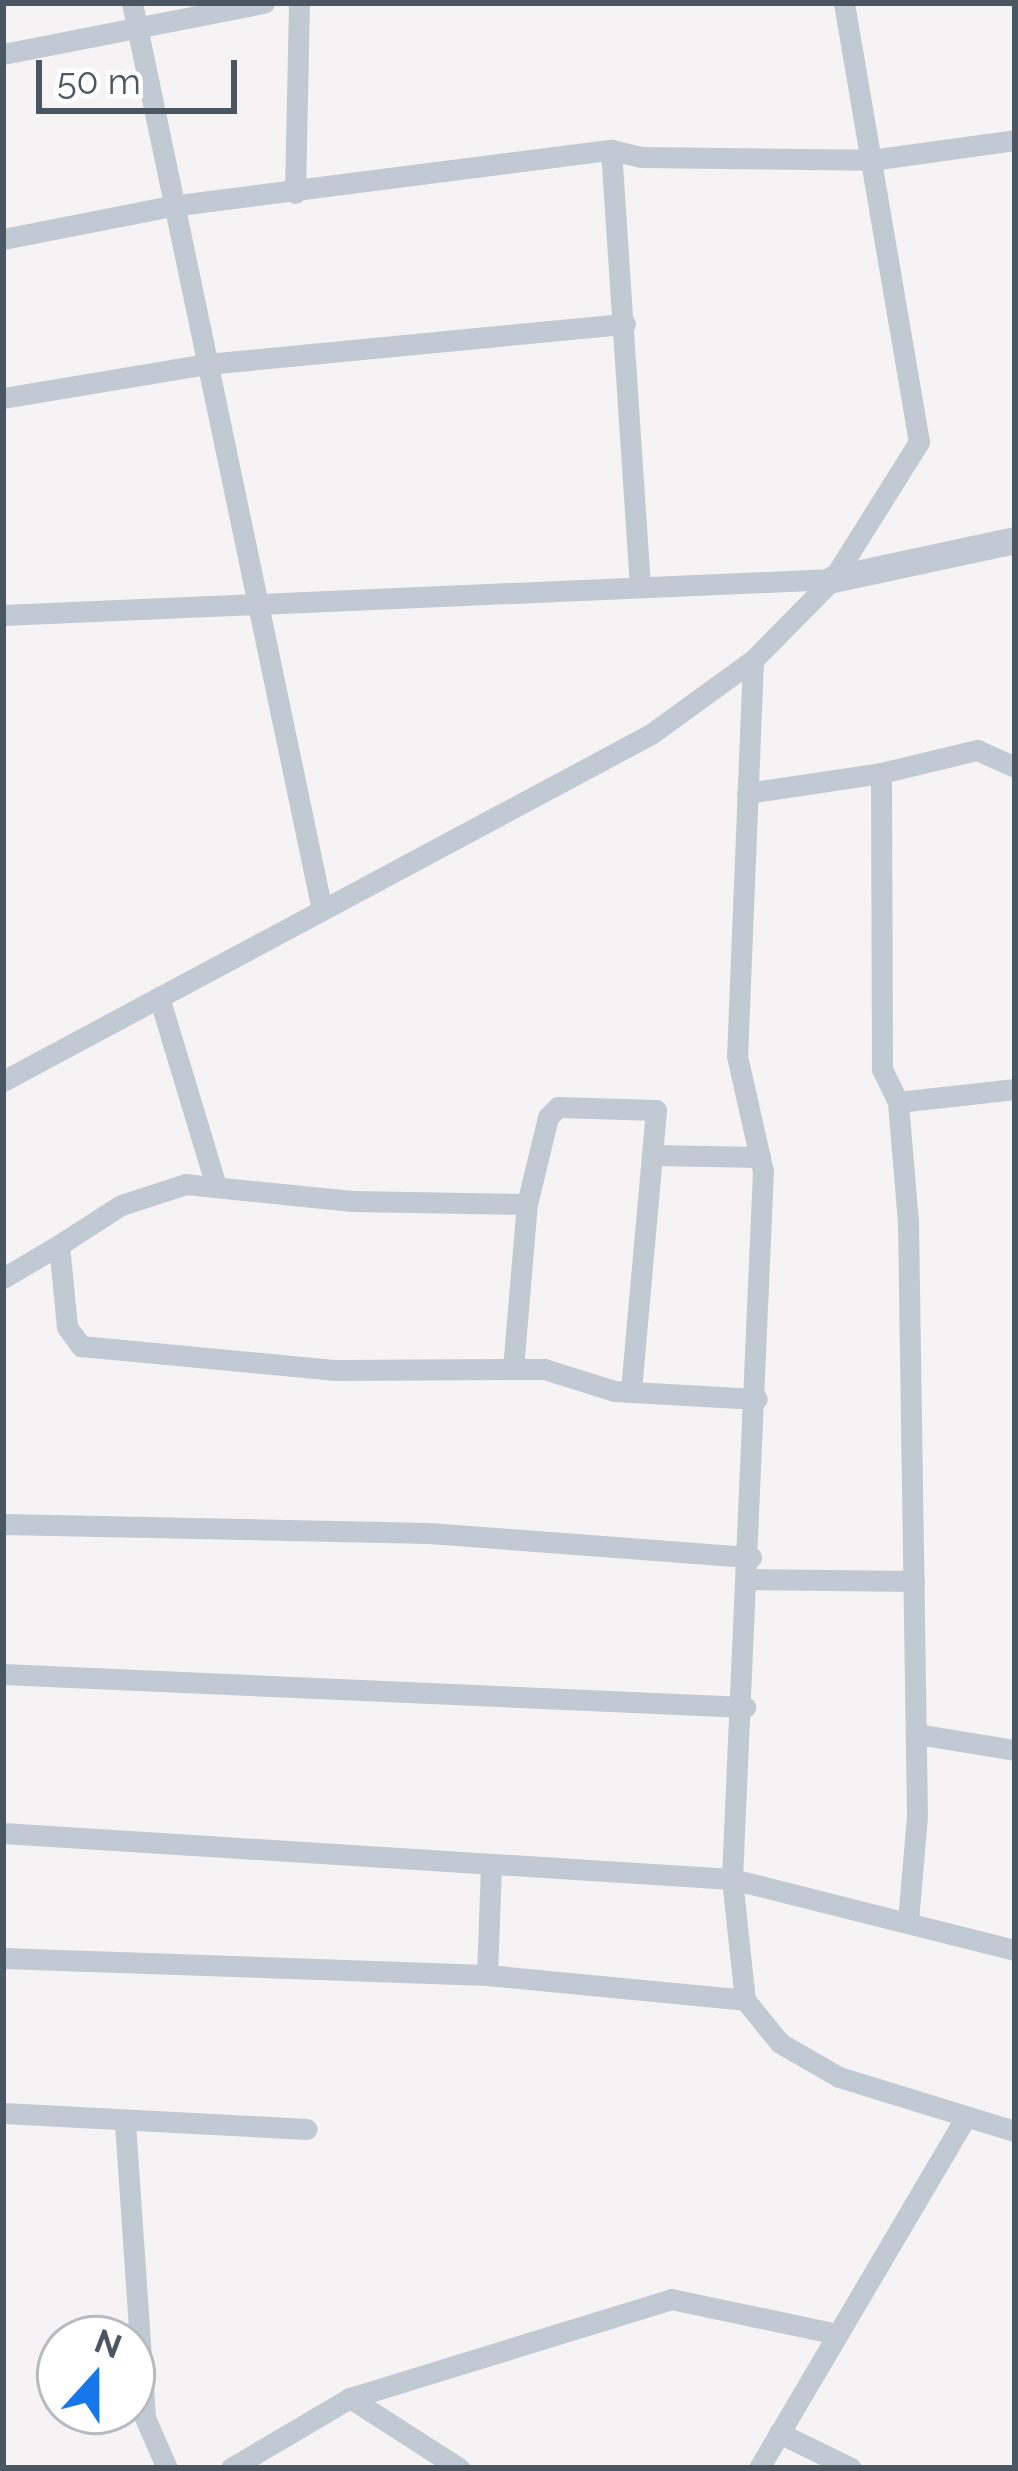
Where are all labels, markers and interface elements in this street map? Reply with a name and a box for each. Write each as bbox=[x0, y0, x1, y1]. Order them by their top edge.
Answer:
scale bar bbox=[42, 36, 243, 110]
text: 50 m bbox=[57, 60, 141, 102]
north arrow bbox=[36, 2315, 156, 2435]
text: N bbox=[89, 2321, 127, 2366]

